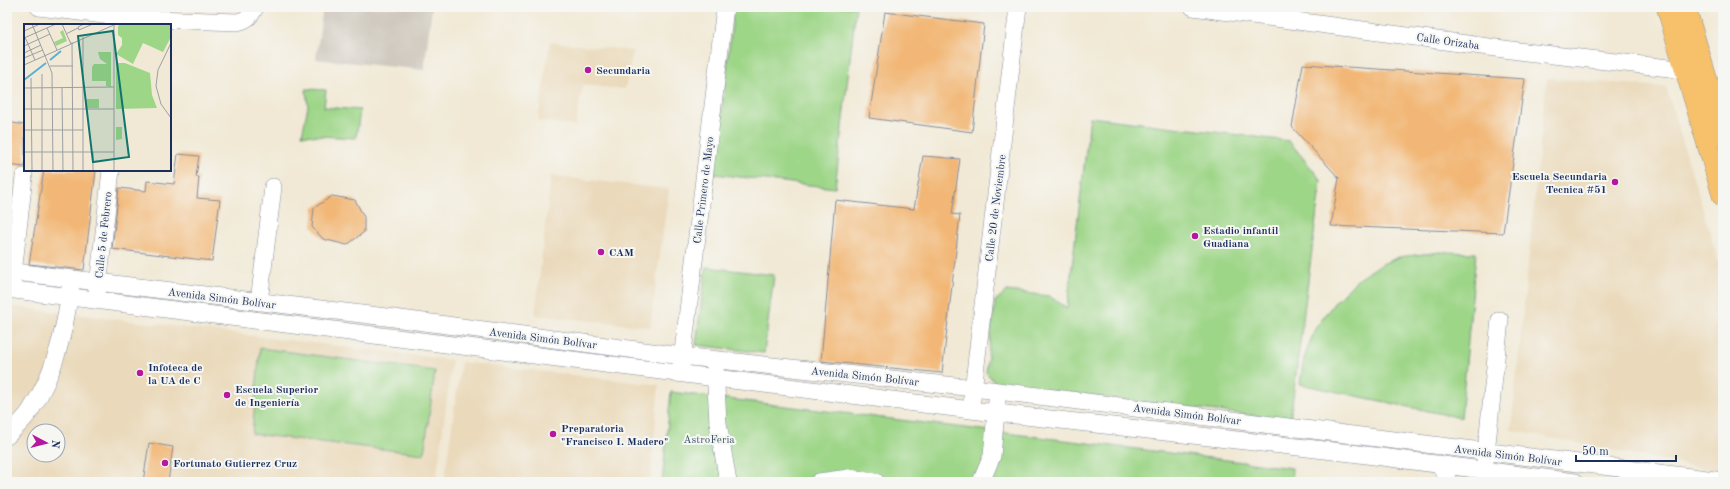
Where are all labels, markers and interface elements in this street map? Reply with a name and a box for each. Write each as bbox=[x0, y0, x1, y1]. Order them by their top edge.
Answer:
inset map bbox=[24, 24, 171, 171]
street label: Calle Orizaba bbox=[1416, 33, 1481, 52]
marker: Secundaria bbox=[583, 65, 593, 75]
place label: Secundaria bbox=[596, 66, 651, 77]
street label: Calle Primero de Mayo bbox=[692, 136, 717, 244]
street label: Calle 20 de Noviembre bbox=[984, 154, 1009, 262]
place label: Escuela Secundaria Tecnica #51 bbox=[1512, 172, 1607, 196]
marker: Escuela Secundaria Tecnica #51 bbox=[1610, 177, 1620, 187]
street label: Calle 5 de Febrero bbox=[94, 191, 115, 279]
place label: Estadio infantil Guadiana bbox=[1203, 226, 1279, 250]
marker: Estadio infantil Guadiana bbox=[1190, 231, 1200, 241]
marker: CAM bbox=[596, 247, 606, 257]
place label: CAM bbox=[609, 248, 634, 259]
street label: Avenida Simón Bolívar bbox=[167, 287, 277, 312]
street label: Avenida Simón Bolívar bbox=[488, 327, 598, 352]
place label: Infoteca de la UA de C bbox=[148, 363, 202, 387]
street label: Avenida Simón Bolívar bbox=[810, 366, 920, 389]
marker: Infoteca de la UA de C bbox=[135, 368, 145, 378]
place label: Escuela Superior de Ingeniería bbox=[235, 385, 318, 409]
marker: Escuela Superior de Ingeniería bbox=[222, 390, 232, 400]
street label: Avenida Simón Bolívar bbox=[1132, 403, 1242, 428]
north arrow bbox=[26, 423, 66, 463]
place label: Preparatoria "Francisco I. Madero" bbox=[561, 424, 668, 448]
marker: Preparatoria "Francisco I. Madero" bbox=[548, 429, 558, 439]
park label: AstroFeria bbox=[683, 435, 735, 446]
scale bar bbox=[1576, 437, 1676, 463]
text: N bbox=[48, 439, 60, 449]
street label: Avenida Simón Bolívar bbox=[1453, 444, 1563, 469]
text: 50 m bbox=[1582, 445, 1609, 458]
marker: Fortunato Gutierrez Cruz bbox=[160, 458, 170, 468]
place label: Fortunato Gutierrez Cruz bbox=[173, 459, 297, 470]

